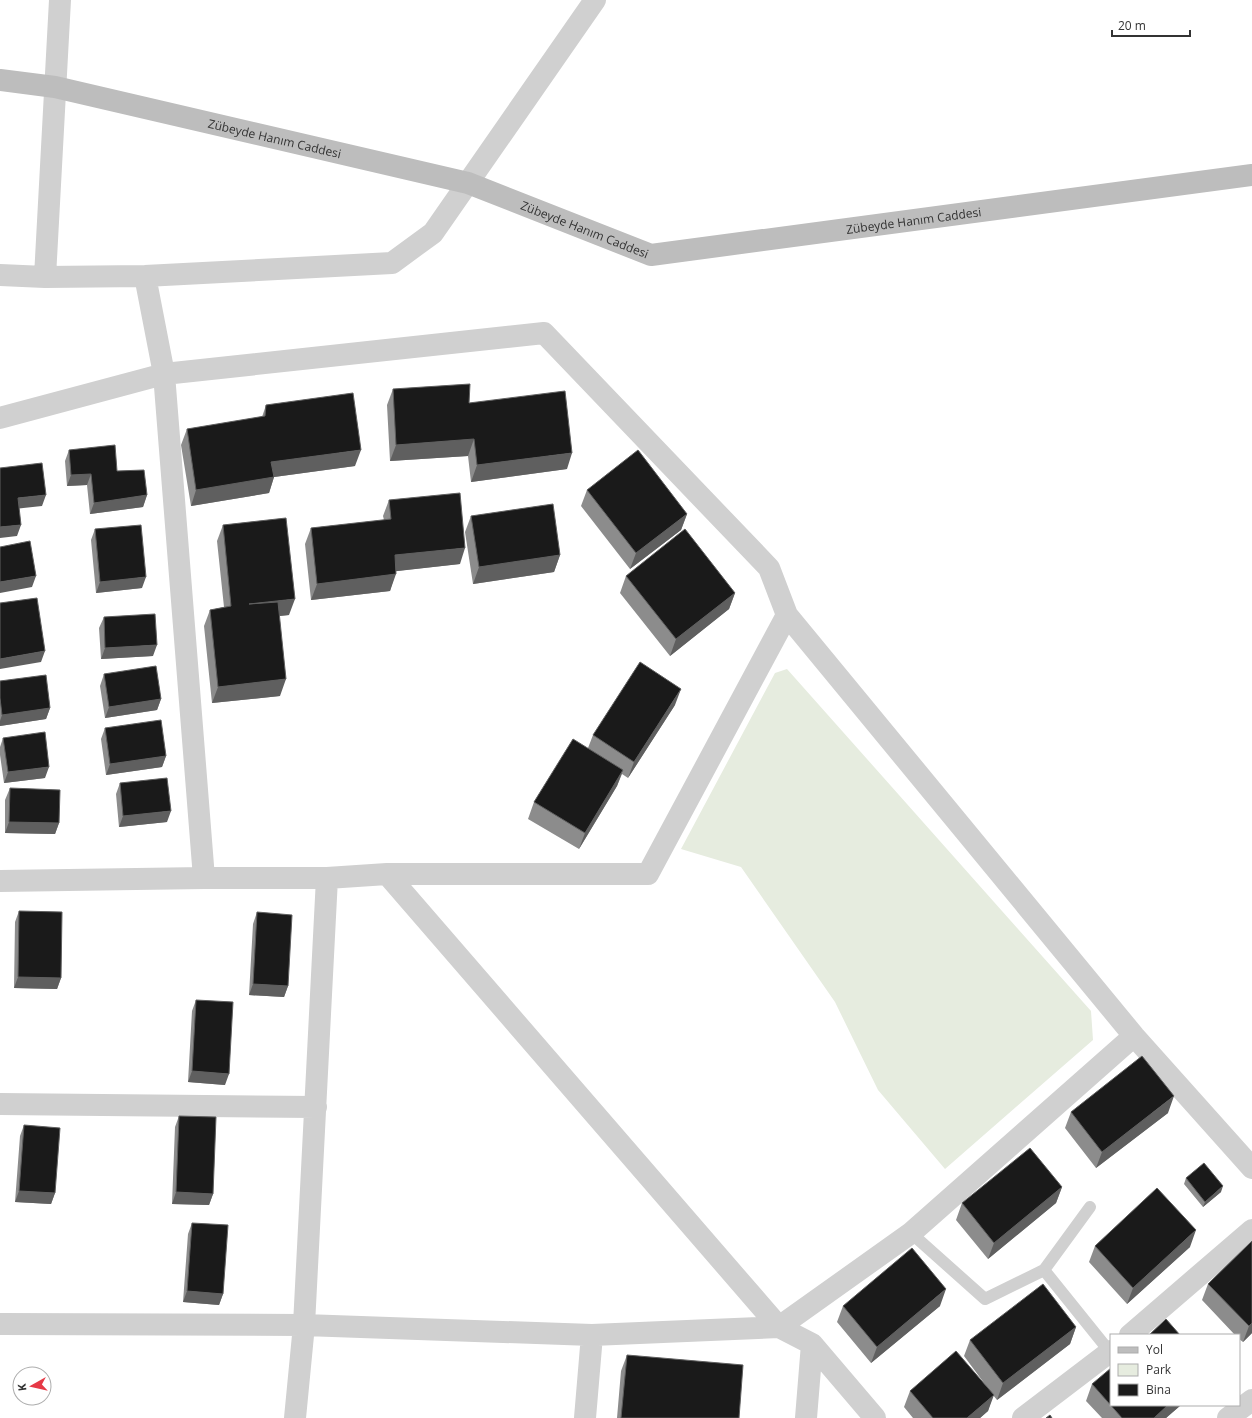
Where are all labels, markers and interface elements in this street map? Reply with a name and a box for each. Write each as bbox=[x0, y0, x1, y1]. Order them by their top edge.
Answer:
scale bar bbox=[1112, 12, 1190, 38]
text: 20 m bbox=[1118, 17, 1146, 34]
street label: Zübeyde Hanım Caddesi bbox=[206, 114, 343, 162]
street label: Zübeyde Hanım Caddesi bbox=[518, 196, 651, 262]
street label: Zübeyde Hanım Caddesi bbox=[845, 203, 982, 237]
legend bbox=[1110, 1334, 1240, 1406]
text: Yol bbox=[1146, 1341, 1163, 1358]
text: Park bbox=[1146, 1361, 1172, 1378]
north arrow bbox=[12, 1366, 52, 1406]
text: Bina bbox=[1146, 1381, 1171, 1398]
text: K bbox=[14, 1382, 30, 1392]

